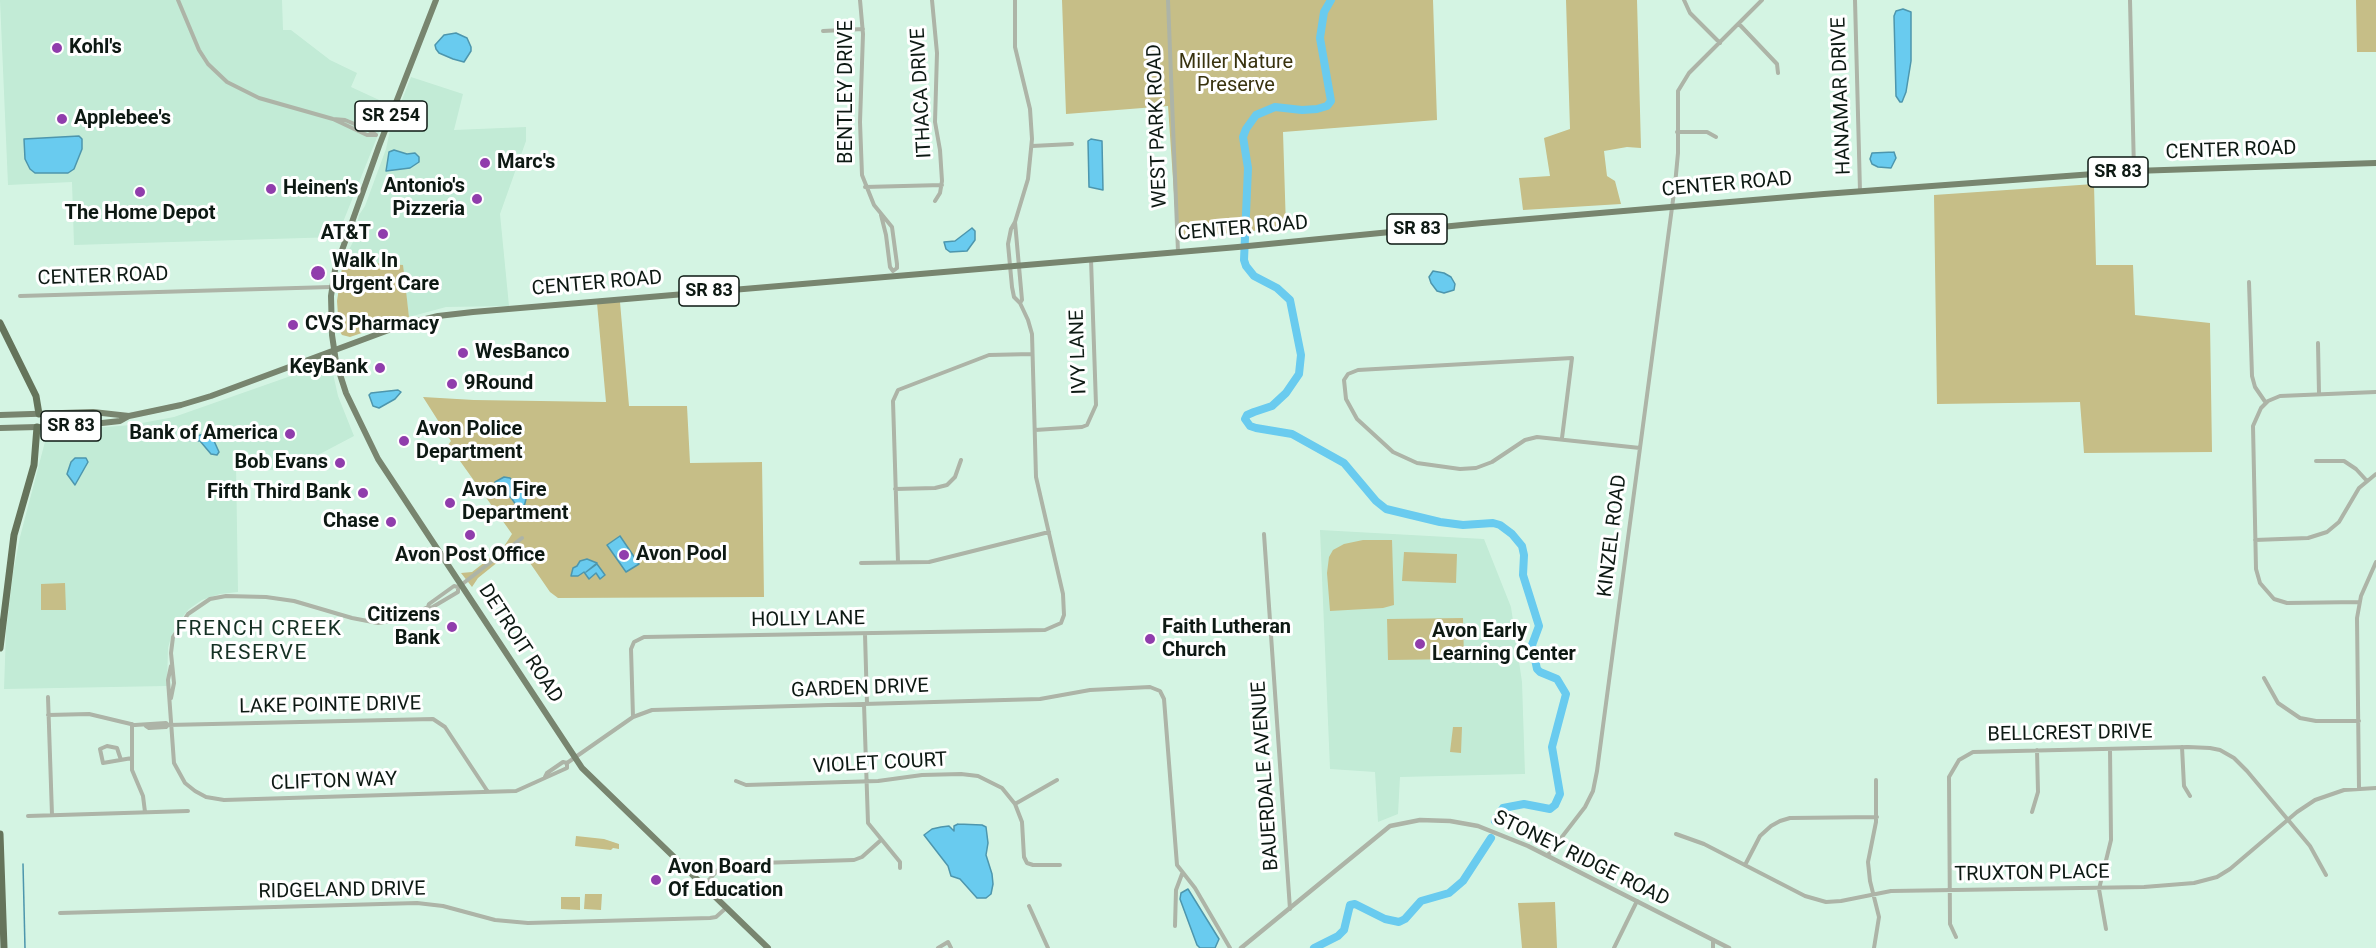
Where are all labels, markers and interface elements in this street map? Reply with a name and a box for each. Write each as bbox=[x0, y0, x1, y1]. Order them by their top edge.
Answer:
street label: HANAMAR DRIVE bbox=[1827, 17, 1857, 175]
street label: BENTLEY DRIVE bbox=[835, 20, 859, 164]
street label: ITHACA DRIVE bbox=[907, 27, 937, 159]
place label: Kohl's bbox=[69, 36, 122, 60]
marker: Kohl's bbox=[50, 41, 64, 55]
street label: WEST PARK ROAD bbox=[1143, 44, 1173, 208]
park label: Miller Nature Preserve bbox=[1179, 51, 1293, 98]
road number: SR 254 bbox=[355, 101, 427, 131]
place label: Applebee's bbox=[74, 107, 171, 131]
marker: Applebee's bbox=[55, 112, 69, 126]
street label: CENTER ROAD bbox=[2165, 137, 2297, 165]
place label: Marc's bbox=[497, 151, 555, 175]
marker: Marc's bbox=[478, 156, 492, 170]
road number: SR 83 bbox=[2088, 157, 2148, 187]
street label: CENTER ROAD bbox=[1661, 167, 1793, 203]
place label: Antonio's Pizzeria bbox=[383, 175, 465, 222]
place label: Heinen's bbox=[283, 177, 358, 201]
marker: Heinen's bbox=[264, 182, 278, 196]
marker: The Home Depot bbox=[133, 185, 147, 199]
marker: Antonio's Pizzeria bbox=[470, 192, 484, 206]
place label: The Home Depot bbox=[65, 202, 215, 226]
street label: CENTER ROAD bbox=[1177, 211, 1309, 247]
road number: SR 83 bbox=[1387, 214, 1447, 244]
place label: AT&T bbox=[321, 222, 371, 246]
marker: AT&T bbox=[376, 227, 390, 241]
place label: Walk In Urgent Care bbox=[332, 250, 439, 297]
street label: CENTER ROAD bbox=[37, 263, 169, 291]
marker: Walk In Urgent Care bbox=[309, 264, 327, 282]
street label: CENTER ROAD bbox=[531, 266, 663, 302]
road number: SR 83 bbox=[679, 276, 739, 306]
street label: IVY LANE bbox=[1066, 309, 1092, 395]
place label: CVS Pharmacy bbox=[305, 313, 439, 337]
marker: CVS Pharmacy bbox=[286, 318, 300, 332]
place label: WesBanco bbox=[475, 341, 570, 365]
marker: WesBanco bbox=[456, 346, 470, 360]
place label: KeyBank bbox=[289, 356, 368, 380]
marker: KeyBank bbox=[373, 361, 387, 375]
place label: 9Round bbox=[464, 372, 533, 396]
marker: 9Round bbox=[445, 377, 459, 391]
road number: SR 83 bbox=[41, 411, 101, 441]
place label: Avon Police Department bbox=[416, 418, 522, 465]
place label: Bank of America bbox=[129, 422, 278, 446]
marker: Bank of America bbox=[283, 427, 297, 441]
marker: Avon Police Department bbox=[397, 434, 411, 448]
place label: Bob Evans bbox=[235, 451, 328, 475]
marker: Bob Evans bbox=[333, 456, 347, 470]
street label: KINZEL ROAD bbox=[1594, 473, 1632, 599]
place label: Avon Fire Department bbox=[462, 479, 568, 526]
place label: Fifth Third Bank bbox=[207, 481, 351, 505]
marker: Fifth Third Bank bbox=[356, 486, 370, 500]
marker: Avon Fire Department bbox=[443, 496, 457, 510]
place label: Chase bbox=[323, 510, 379, 534]
marker: Chase bbox=[384, 515, 398, 529]
marker: Avon Post Office bbox=[463, 528, 477, 542]
place label: Avon Pool bbox=[636, 543, 727, 567]
place label: Avon Post Office bbox=[395, 544, 545, 568]
marker: Avon Pool bbox=[617, 548, 631, 562]
street label: DETROIT ROAD bbox=[473, 580, 567, 708]
place label: Citizens Bank bbox=[367, 604, 440, 651]
street label: HOLLY LANE bbox=[751, 607, 865, 633]
place label: Faith Lutheran Church bbox=[1162, 616, 1291, 663]
district label: FRENCH CREEK RESERVE bbox=[176, 617, 342, 667]
marker: Citizens Bank bbox=[445, 620, 459, 634]
place label: Avon Early Learning Center bbox=[1432, 620, 1576, 667]
marker: Faith Lutheran Church bbox=[1143, 632, 1157, 646]
marker: Avon Early Learning Center bbox=[1413, 637, 1427, 651]
street label: GARDEN DRIVE bbox=[791, 675, 929, 703]
street label: BAUERDALE AVENUE bbox=[1247, 680, 1285, 872]
street label: LAKE POINTE DRIVE bbox=[239, 692, 421, 720]
street label: BELLCREST DRIVE bbox=[1987, 721, 2153, 747]
street label: VIOLET COURT bbox=[812, 748, 948, 780]
street label: CLIFTON WAY bbox=[270, 768, 398, 796]
street label: STONEY RIDGE ROAD bbox=[1489, 806, 1673, 912]
place label: Avon Board Of Education bbox=[668, 856, 783, 903]
street label: TRUXTON PLACE bbox=[1954, 861, 2110, 887]
marker: Avon Board Of Education bbox=[649, 873, 663, 887]
street label: RIDGELAND DRIVE bbox=[258, 878, 426, 904]

